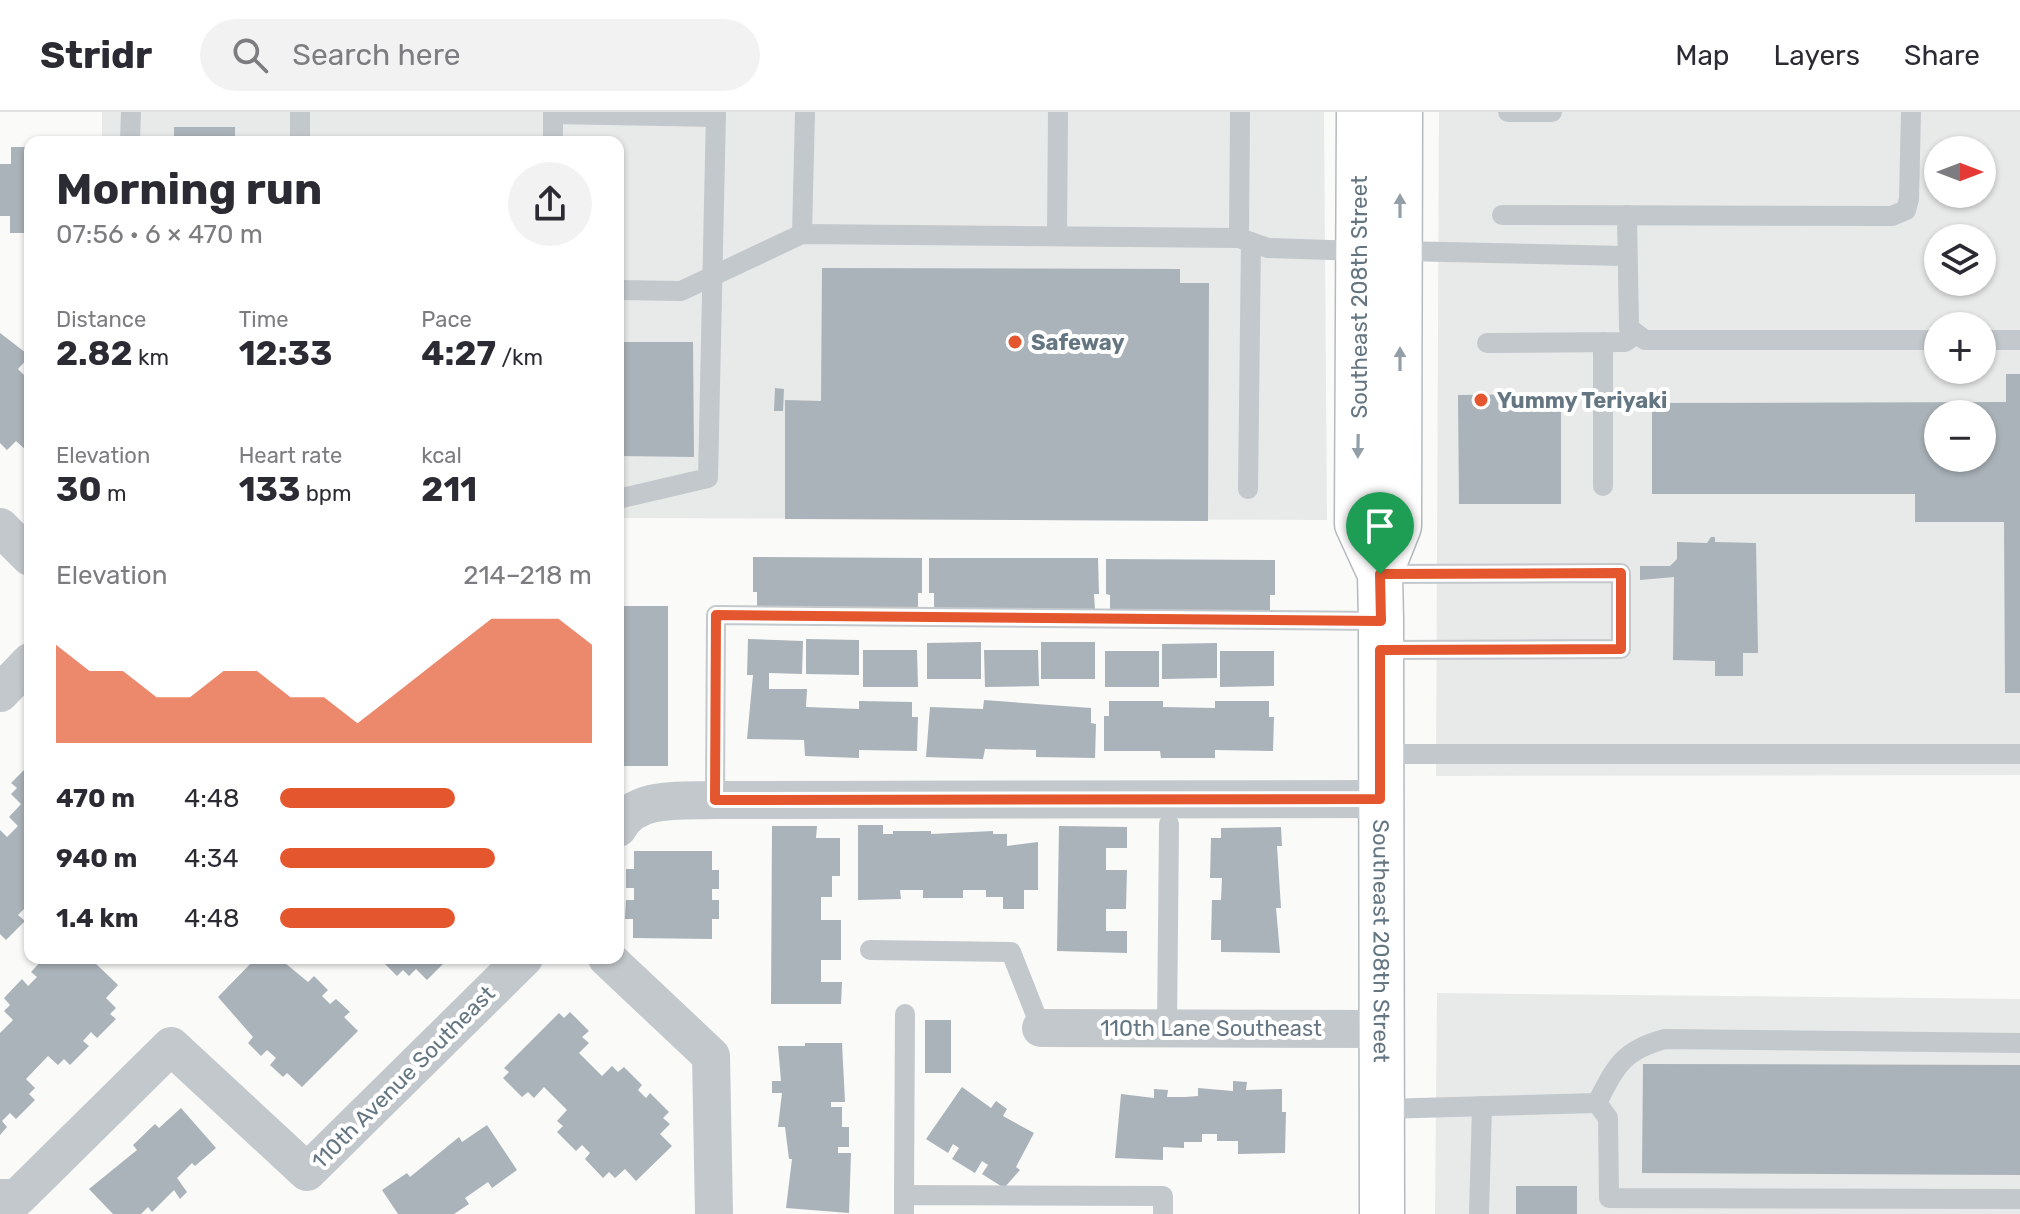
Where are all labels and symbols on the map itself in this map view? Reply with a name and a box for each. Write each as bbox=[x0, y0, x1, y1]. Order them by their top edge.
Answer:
north arrow bbox=[1924, 136, 1996, 208]
street label: Southeast 208th Street bbox=[1346, 175, 1373, 419]
one-way arrow bbox=[1394, 193, 1406, 218]
place label: Safeway bbox=[1031, 329, 1125, 356]
marker: Safeway bbox=[1006, 333, 1024, 351]
one-way arrow bbox=[1394, 346, 1406, 371]
place label: Yummy Teriyaki bbox=[1497, 387, 1667, 414]
marker: Yummy Teriyaki bbox=[1472, 391, 1490, 409]
one-way arrow bbox=[1352, 434, 1364, 459]
pin bbox=[1346, 492, 1414, 574]
street label: Southeast 208th Street bbox=[1367, 819, 1395, 1063]
street label: 110th Avenue Southeast bbox=[306, 980, 501, 1175]
street label: 110th Lane Southeast bbox=[1100, 1015, 1322, 1042]

